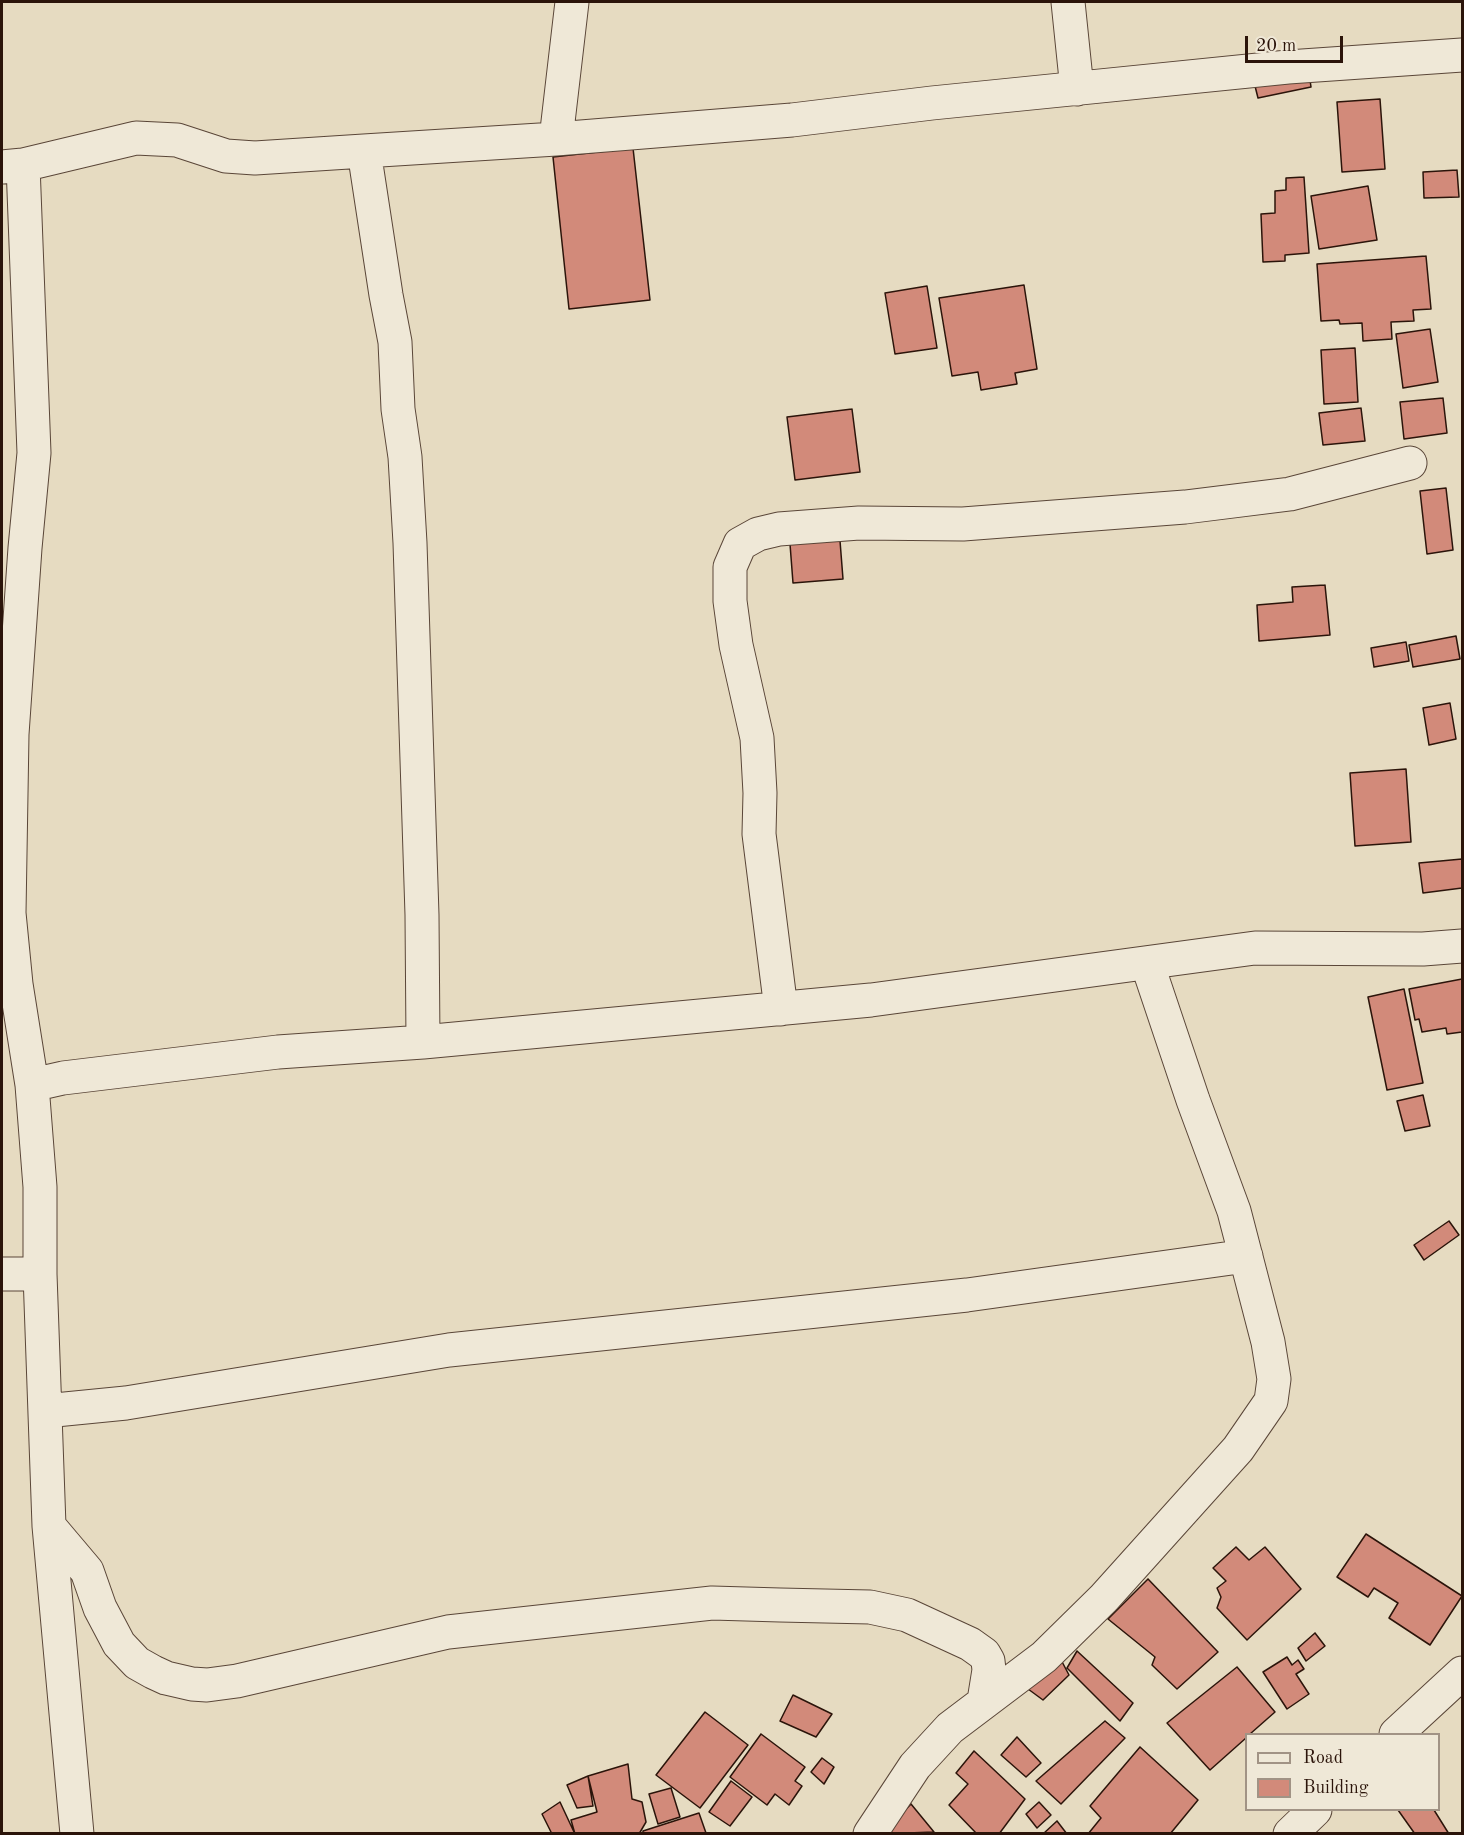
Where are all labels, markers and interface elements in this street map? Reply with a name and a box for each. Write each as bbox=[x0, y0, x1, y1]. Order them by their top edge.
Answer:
scale bar bbox=[1248, 24, 1346, 62]
text: 20 m bbox=[1256, 37, 1296, 55]
legend bbox=[1245, 1733, 1440, 1811]
text: Road bbox=[1303, 1749, 1343, 1767]
text: Building bbox=[1303, 1779, 1368, 1797]

